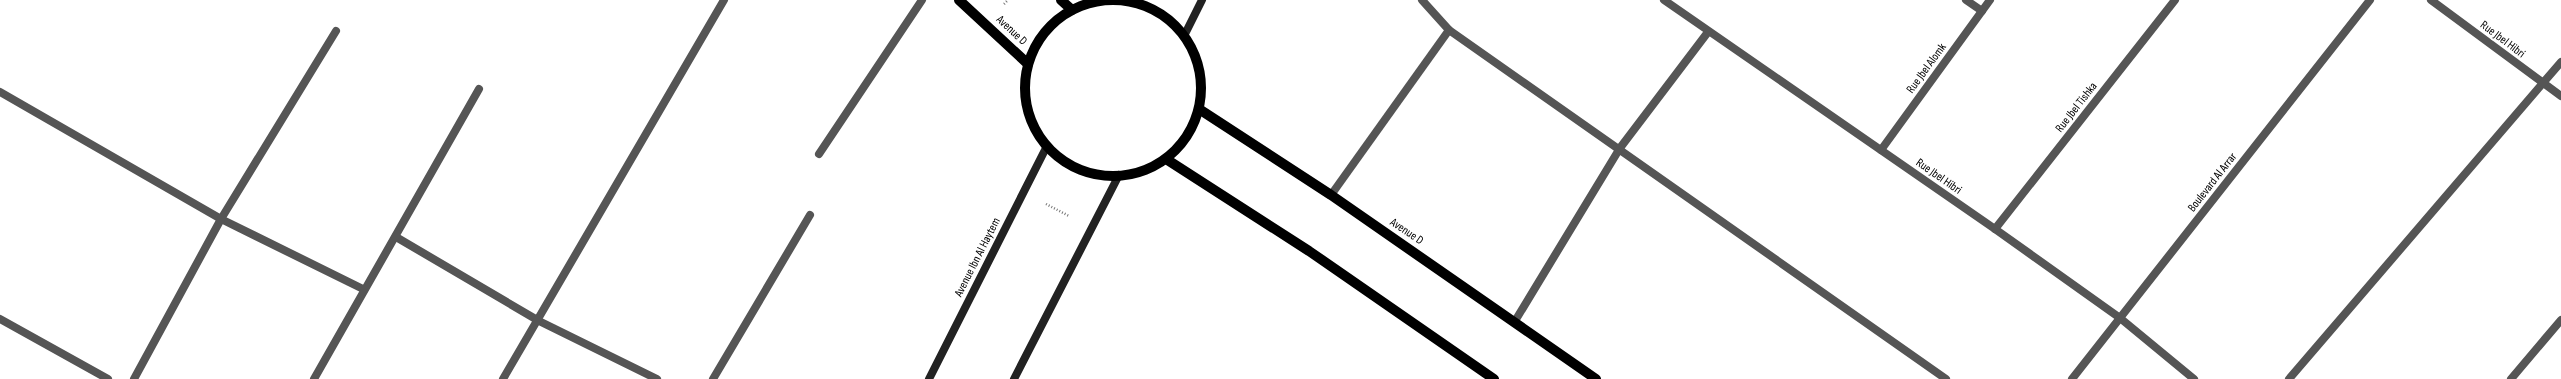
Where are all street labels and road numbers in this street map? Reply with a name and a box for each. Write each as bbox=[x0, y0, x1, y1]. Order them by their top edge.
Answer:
street label: Avenue D bbox=[992, 12, 1030, 49]
street label: Rue Jbel Hibri bbox=[2477, 18, 2528, 61]
street label: Rue Jbel Alomk bbox=[1903, 40, 1950, 96]
street label: Rue Jbel Tishka bbox=[2052, 79, 2101, 135]
street label: Boulevard Al Arrar bbox=[2185, 149, 2241, 215]
street label: Rue Jbel Hibri bbox=[1913, 155, 1965, 198]
street label: Avenue D bbox=[1386, 214, 1426, 248]
street label: Avenue Ibn Al Haytem bbox=[951, 215, 1004, 300]

